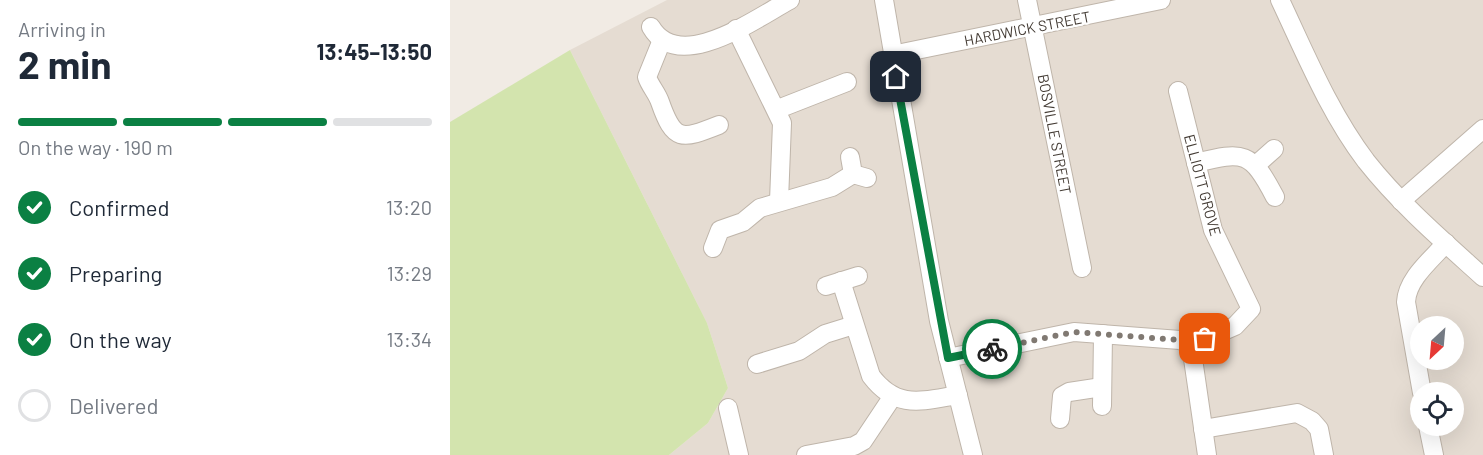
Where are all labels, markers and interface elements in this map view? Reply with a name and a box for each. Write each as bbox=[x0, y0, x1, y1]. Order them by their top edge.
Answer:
street label: HARDWICK STREET bbox=[962, 7, 1092, 49]
text: Arriving in bbox=[18, 17, 106, 41]
text: 13:45–13:50 bbox=[317, 38, 432, 64]
text: 2 min bbox=[18, 40, 111, 87]
pin bbox=[870, 51, 921, 102]
icon: home bbox=[879, 60, 912, 93]
street label: BOSVILLE STREET bbox=[1035, 72, 1075, 196]
street label: ELLIOTT GROVE bbox=[1181, 132, 1225, 238]
text: On the way · 190 m bbox=[18, 135, 173, 159]
icon: check bbox=[18, 191, 51, 224]
text: Confirmed bbox=[69, 194, 169, 220]
text: 13:20 bbox=[386, 195, 432, 219]
icon: check bbox=[18, 257, 51, 290]
text: Preparing bbox=[69, 260, 162, 286]
text: 13:29 bbox=[387, 261, 432, 285]
pin bbox=[1179, 313, 1230, 364]
north arrow bbox=[1410, 316, 1464, 370]
map controls bbox=[1410, 316, 1464, 436]
courier bbox=[962, 319, 1022, 379]
icon: bag bbox=[1188, 322, 1221, 355]
icon: check bbox=[18, 323, 51, 356]
text: On the way bbox=[69, 326, 172, 352]
text: 13:34 bbox=[387, 327, 432, 351]
icon: bike bbox=[976, 333, 1009, 366]
button: locate bbox=[1410, 382, 1464, 436]
text: Delivered bbox=[69, 392, 158, 418]

